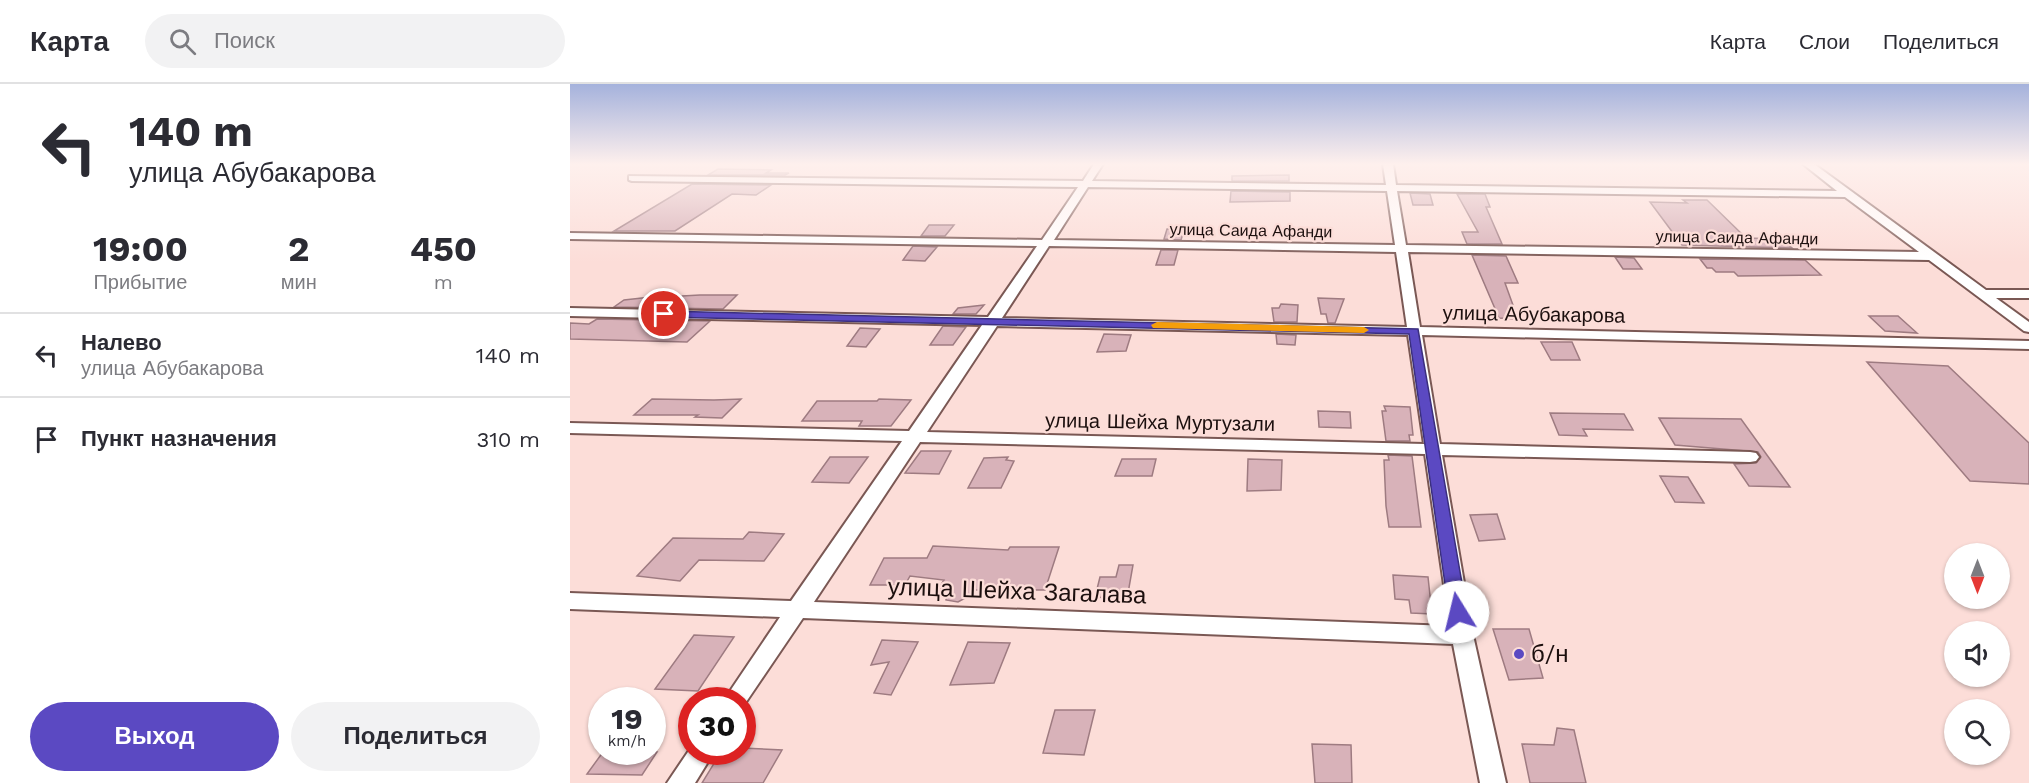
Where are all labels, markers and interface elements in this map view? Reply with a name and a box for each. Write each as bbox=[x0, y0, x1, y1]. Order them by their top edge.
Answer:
search box bbox=[145, 14, 565, 68]
text: Карта bbox=[30, 25, 109, 58]
icon: search bbox=[166, 25, 199, 58]
text: Поиск bbox=[214, 28, 275, 53]
text: Карта bbox=[1710, 29, 1766, 54]
text: Слои bbox=[1799, 29, 1850, 54]
text: Поделиться bbox=[1883, 29, 1999, 54]
text: 140 m bbox=[129, 107, 253, 156]
icon: left bbox=[30, 108, 108, 186]
text: улица Абубакарова bbox=[129, 157, 376, 189]
street label: улица Саида Афанди bbox=[1169, 220, 1333, 241]
street label: улица Саида Афанди bbox=[1655, 227, 1819, 248]
text: 19:00 bbox=[93, 228, 188, 270]
text: 2 bbox=[288, 228, 309, 270]
text: 450 bbox=[410, 228, 477, 270]
text: Прибытие bbox=[93, 270, 187, 294]
text: мин bbox=[281, 270, 317, 294]
text: m bbox=[434, 270, 453, 294]
pin bbox=[638, 288, 689, 339]
icon: arrive bbox=[647, 297, 680, 330]
street label: улица Абубакарова bbox=[1443, 300, 1626, 328]
text: Налево bbox=[81, 330, 162, 355]
icon: left bbox=[30, 339, 63, 372]
text: 140 m bbox=[476, 343, 540, 368]
text: улица Абубакарова bbox=[81, 356, 264, 380]
street label: улица Шейха Муртузали bbox=[1045, 408, 1275, 436]
icon: arrive bbox=[30, 423, 63, 456]
text: Пункт назначения bbox=[81, 426, 277, 451]
text: 310 m bbox=[476, 427, 540, 452]
north arrow bbox=[1944, 543, 2010, 609]
map controls bbox=[1944, 543, 2010, 765]
street label: улица Шейха Загалава bbox=[887, 572, 1147, 610]
position arrow bbox=[1426, 580, 1490, 644]
button: sound bbox=[1944, 621, 2010, 687]
place label: б/н bbox=[1531, 640, 1569, 668]
marker: б/н bbox=[1512, 647, 1526, 661]
speed limit sign: 30 bbox=[678, 687, 756, 765]
button: search bbox=[1944, 699, 2010, 765]
text: 19 bbox=[611, 701, 643, 736]
button: Выход bbox=[30, 702, 279, 771]
button: Поделиться bbox=[291, 702, 540, 771]
text: km/h bbox=[608, 732, 646, 750]

